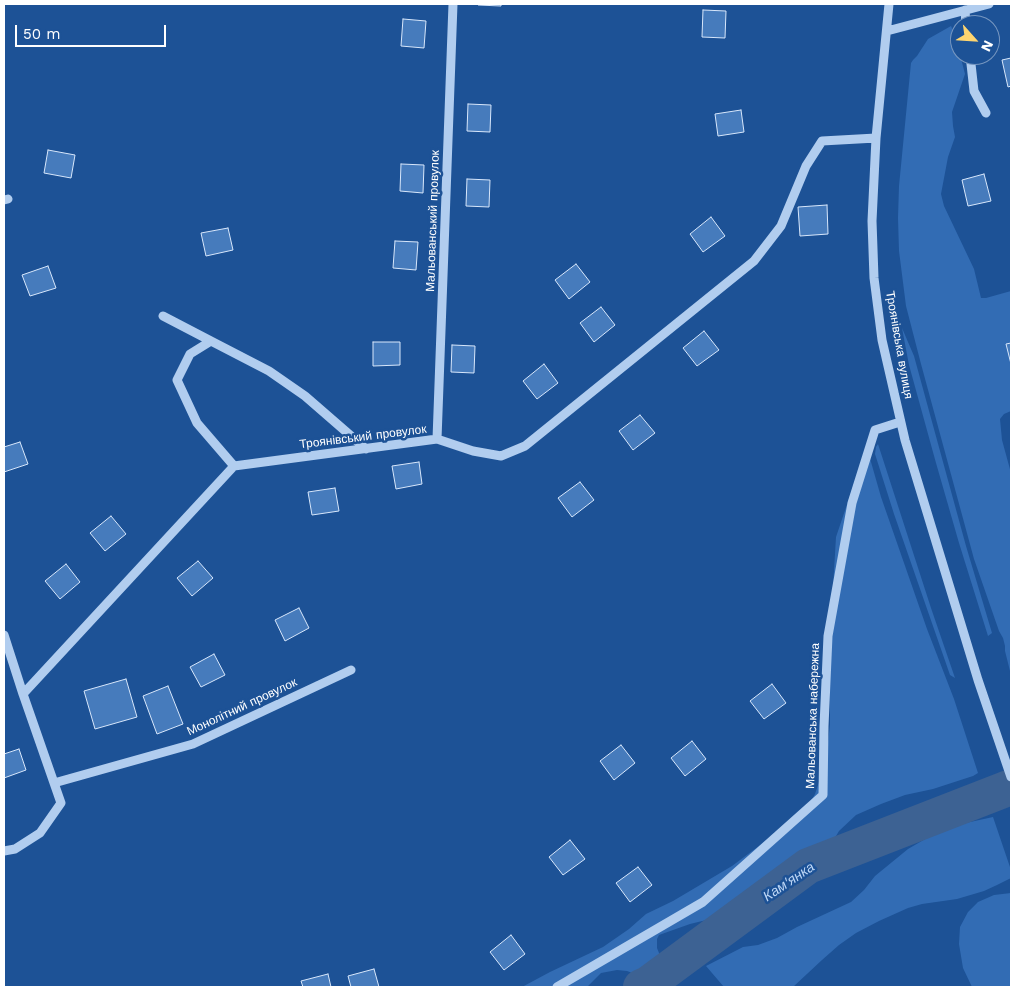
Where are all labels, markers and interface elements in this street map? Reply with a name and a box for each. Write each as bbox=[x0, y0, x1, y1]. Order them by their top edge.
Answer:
scale bar bbox=[18, 15, 169, 47]
north arrow bbox=[950, 15, 1000, 65]
text: 50 m bbox=[23, 25, 60, 43]
text: N bbox=[978, 38, 997, 54]
street label: Мальованський провулок bbox=[423, 150, 443, 292]
street label: Троянівська вулиця bbox=[882, 290, 916, 400]
street label: Троянівський провулок bbox=[299, 422, 427, 452]
street label: Мальованська набережна bbox=[803, 643, 823, 789]
street label: Монолітний провулок bbox=[185, 675, 299, 739]
water label: Кам'янка bbox=[760, 859, 818, 905]

